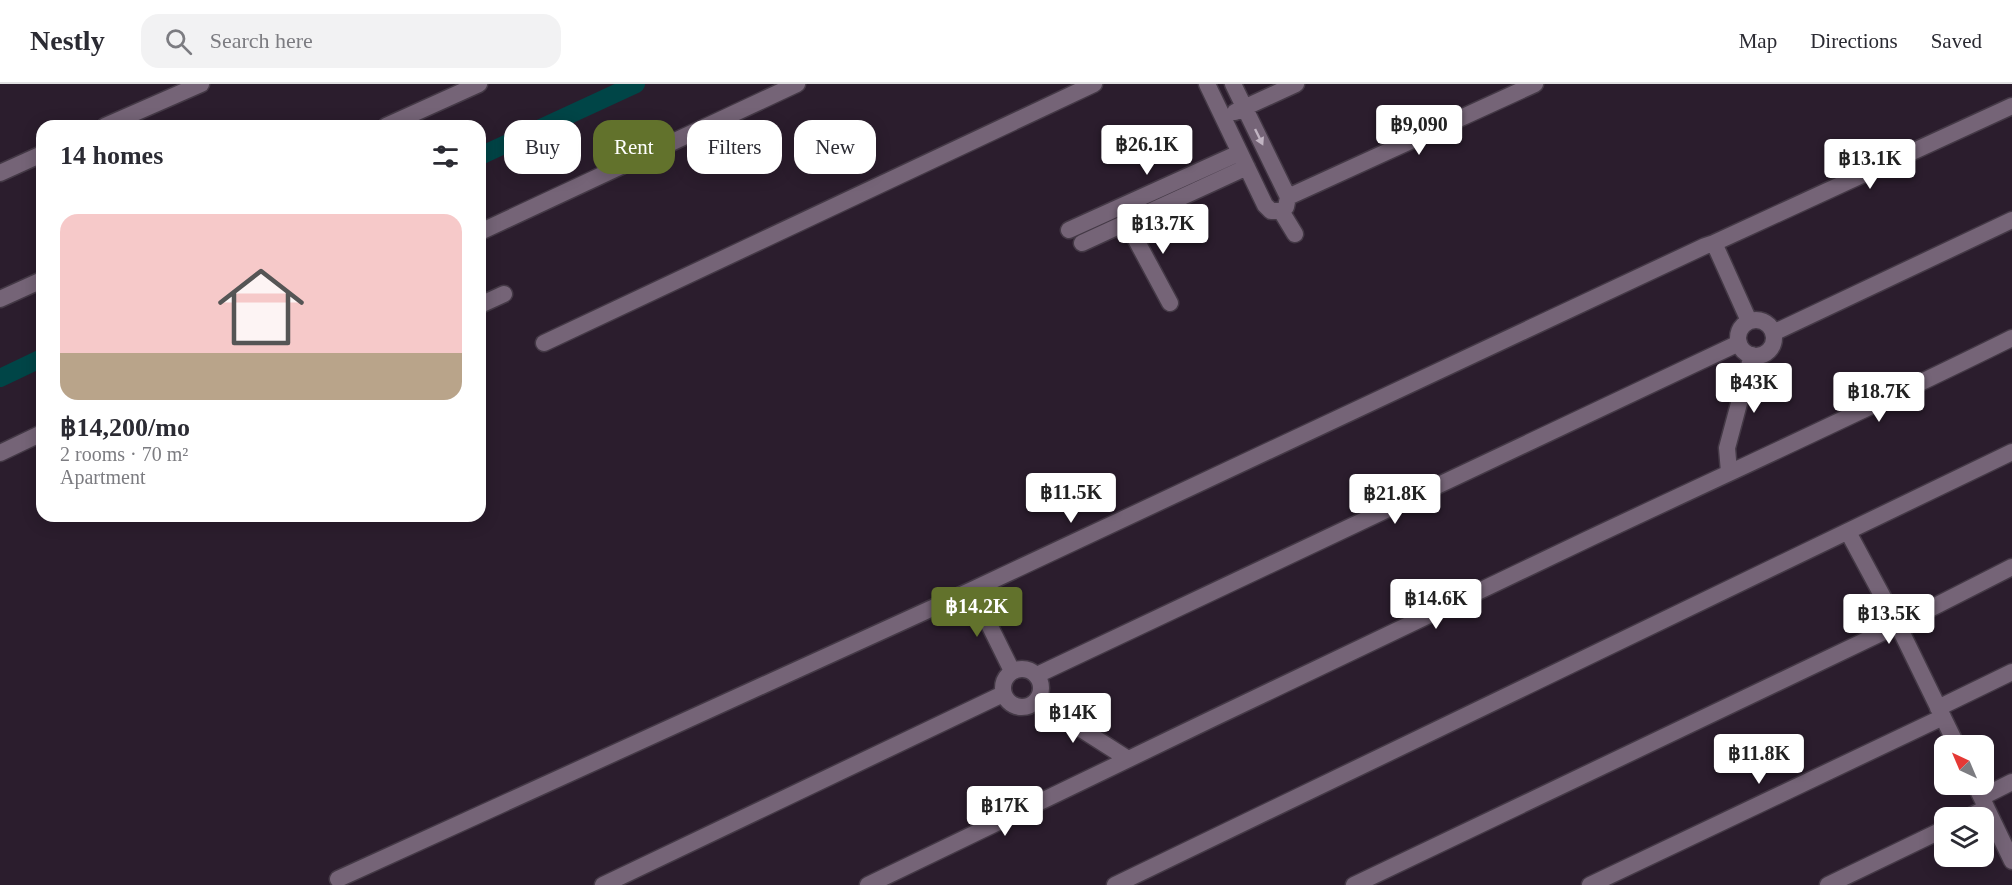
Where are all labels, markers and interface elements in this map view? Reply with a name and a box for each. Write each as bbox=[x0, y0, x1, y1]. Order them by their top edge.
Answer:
search box bbox=[141, 14, 561, 68]
text: Nestly bbox=[30, 25, 105, 56]
icon: search bbox=[162, 25, 195, 58]
text: Search here bbox=[210, 28, 313, 53]
text: Map bbox=[1739, 29, 1777, 53]
text: Directions bbox=[1810, 29, 1898, 53]
text: Saved bbox=[1931, 29, 1982, 53]
pin: ฿9,090 bbox=[1370, 105, 1468, 156]
text: ฿9,090 bbox=[1390, 113, 1448, 135]
chip: Buy bbox=[504, 120, 581, 174]
chip: Rent bbox=[593, 120, 675, 174]
chip: Filters bbox=[687, 120, 782, 174]
chip: New bbox=[794, 120, 876, 174]
pin: ฿26.1K bbox=[1098, 125, 1196, 176]
one-way arrow bbox=[1254, 128, 1263, 145]
text: ฿26.1K bbox=[1115, 133, 1179, 155]
pin: ฿13.1K bbox=[1821, 139, 1919, 190]
icon: filters bbox=[429, 140, 462, 173]
text: 14 homes bbox=[60, 141, 163, 170]
text: ฿13.1K bbox=[1838, 147, 1902, 169]
pin: ฿13.7K bbox=[1114, 204, 1212, 255]
text: ฿13.7K bbox=[1131, 212, 1195, 234]
icon: home bbox=[207, 253, 315, 361]
pin: ฿43K bbox=[1718, 363, 1790, 414]
text: ฿43K bbox=[1730, 371, 1778, 393]
pin: ฿18.7K bbox=[1830, 372, 1928, 423]
text: ฿18.7K bbox=[1847, 380, 1911, 402]
text: ฿14,200/mo bbox=[60, 413, 190, 442]
text: 2 rooms · 70 m² bbox=[60, 443, 188, 465]
text: Apartment bbox=[60, 466, 146, 488]
pin: ฿11.5K bbox=[1022, 473, 1120, 524]
pin: ฿21.8K bbox=[1346, 474, 1444, 525]
text: ฿11.5K bbox=[1040, 481, 1102, 503]
text: ฿21.8K bbox=[1363, 482, 1427, 504]
pin: ฿14.6K bbox=[1387, 579, 1485, 630]
pin: ฿14.2K bbox=[928, 587, 1026, 638]
text: ฿14.6K bbox=[1404, 587, 1468, 609]
pin: ฿13.5K bbox=[1840, 594, 1938, 645]
text: ฿14.2K bbox=[945, 595, 1009, 617]
text: ฿13.5K bbox=[1857, 602, 1921, 624]
pin: ฿14K bbox=[1037, 693, 1109, 744]
text: ฿14K bbox=[1049, 701, 1097, 723]
pin: ฿11.8K bbox=[1710, 734, 1808, 785]
north arrow bbox=[1934, 735, 1994, 795]
map controls bbox=[1934, 735, 1994, 867]
text: ฿11.8K bbox=[1728, 742, 1790, 764]
pin: ฿17K bbox=[969, 786, 1041, 837]
text: ฿17K bbox=[981, 794, 1029, 816]
button: layers bbox=[1934, 807, 1994, 867]

